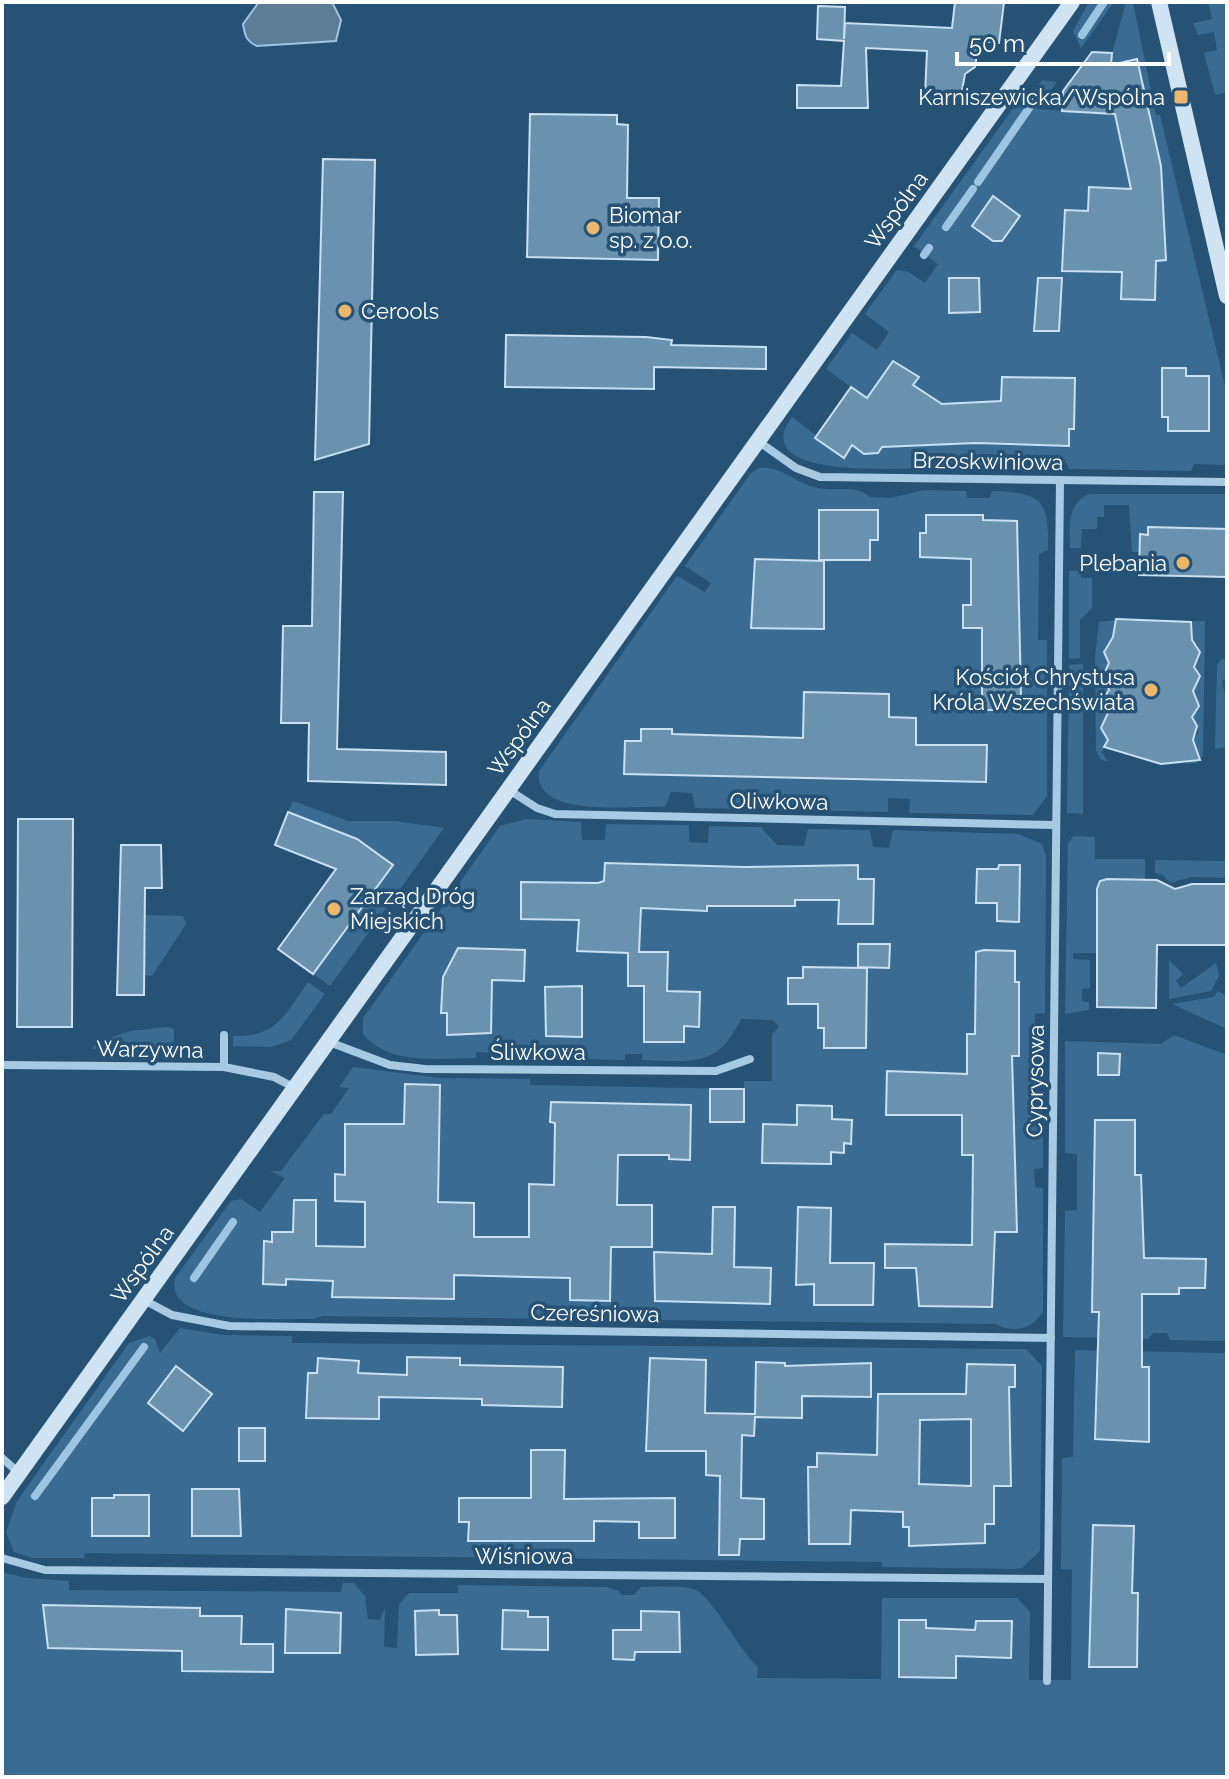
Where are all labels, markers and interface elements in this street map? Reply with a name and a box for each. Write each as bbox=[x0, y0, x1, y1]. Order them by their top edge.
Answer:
scale bar bbox=[957, 16, 1169, 66]
text: 50 m bbox=[969, 29, 1025, 58]
place label: Karniszewicka/Wspólna bbox=[918, 84, 1165, 110]
marker: Karniszewicka/Wspólna bbox=[1172, 88, 1190, 106]
street label: Wspólna bbox=[859, 166, 933, 254]
place label: Biomar sp. z o.o. bbox=[609, 202, 693, 253]
marker: Biomar sp. z o.o. bbox=[584, 219, 602, 237]
place label: Cerools bbox=[361, 298, 439, 324]
marker: Cerools bbox=[336, 302, 354, 320]
street label: Brzoskwiniowa bbox=[912, 447, 1064, 475]
place label: Plebania bbox=[1079, 550, 1167, 576]
marker: Plebania bbox=[1174, 554, 1192, 572]
place label: Kościół Chrystusa Króla Wszechświata bbox=[932, 664, 1135, 715]
marker: Kościół Chrystusa Króla Wszechświata bbox=[1142, 681, 1160, 699]
street label: Wspólna bbox=[482, 693, 556, 781]
street label: Oliwkowa bbox=[730, 787, 828, 815]
place label: Zarząd Dróg Miejskich bbox=[350, 883, 475, 934]
marker: Zarząd Dróg Miejskich bbox=[325, 900, 343, 918]
street label: Cyprysowa bbox=[1021, 1024, 1049, 1138]
street label: Warzywna bbox=[96, 1035, 204, 1063]
street label: Śliwkowa bbox=[490, 1038, 586, 1065]
street label: Wspólna bbox=[105, 1220, 179, 1308]
street label: Czereśniowa bbox=[530, 1299, 660, 1327]
street label: Wiśniowa bbox=[475, 1543, 573, 1569]

